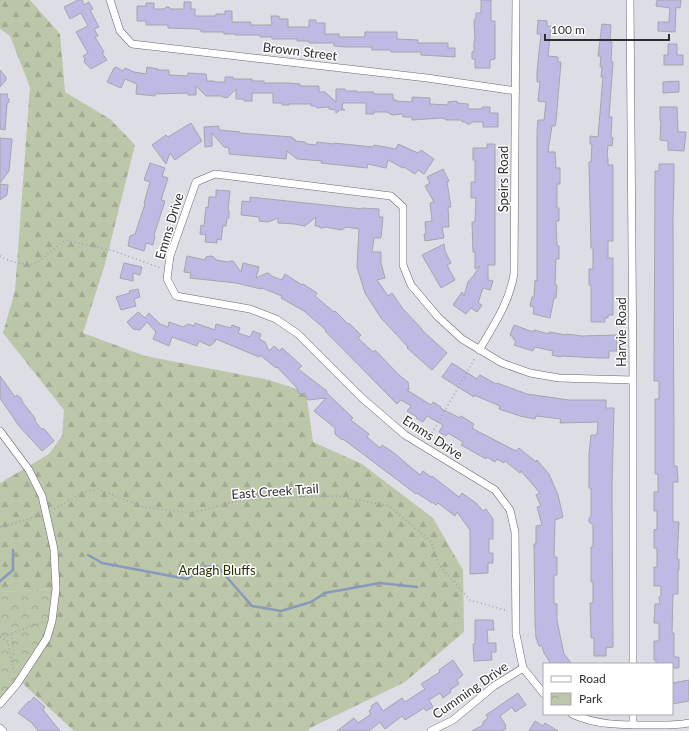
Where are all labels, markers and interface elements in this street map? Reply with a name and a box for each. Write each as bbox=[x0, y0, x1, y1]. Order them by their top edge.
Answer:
scale bar bbox=[545, 16, 669, 42]
text: 100 m bbox=[551, 22, 585, 37]
street label: Brown Street bbox=[262, 38, 339, 64]
street label: Speirs Road bbox=[495, 146, 511, 212]
street label: Emms Drive bbox=[151, 191, 187, 261]
street label: Harvie Road bbox=[613, 297, 629, 367]
street label: Emms Drive bbox=[400, 412, 466, 462]
street label: East Creek Trail bbox=[231, 480, 319, 502]
park label: Ardagh Bluffs bbox=[178, 562, 256, 578]
street label: Cumming Drive bbox=[429, 658, 511, 722]
legend bbox=[543, 663, 673, 715]
text: Road bbox=[579, 671, 606, 686]
text: Park bbox=[579, 691, 603, 706]

